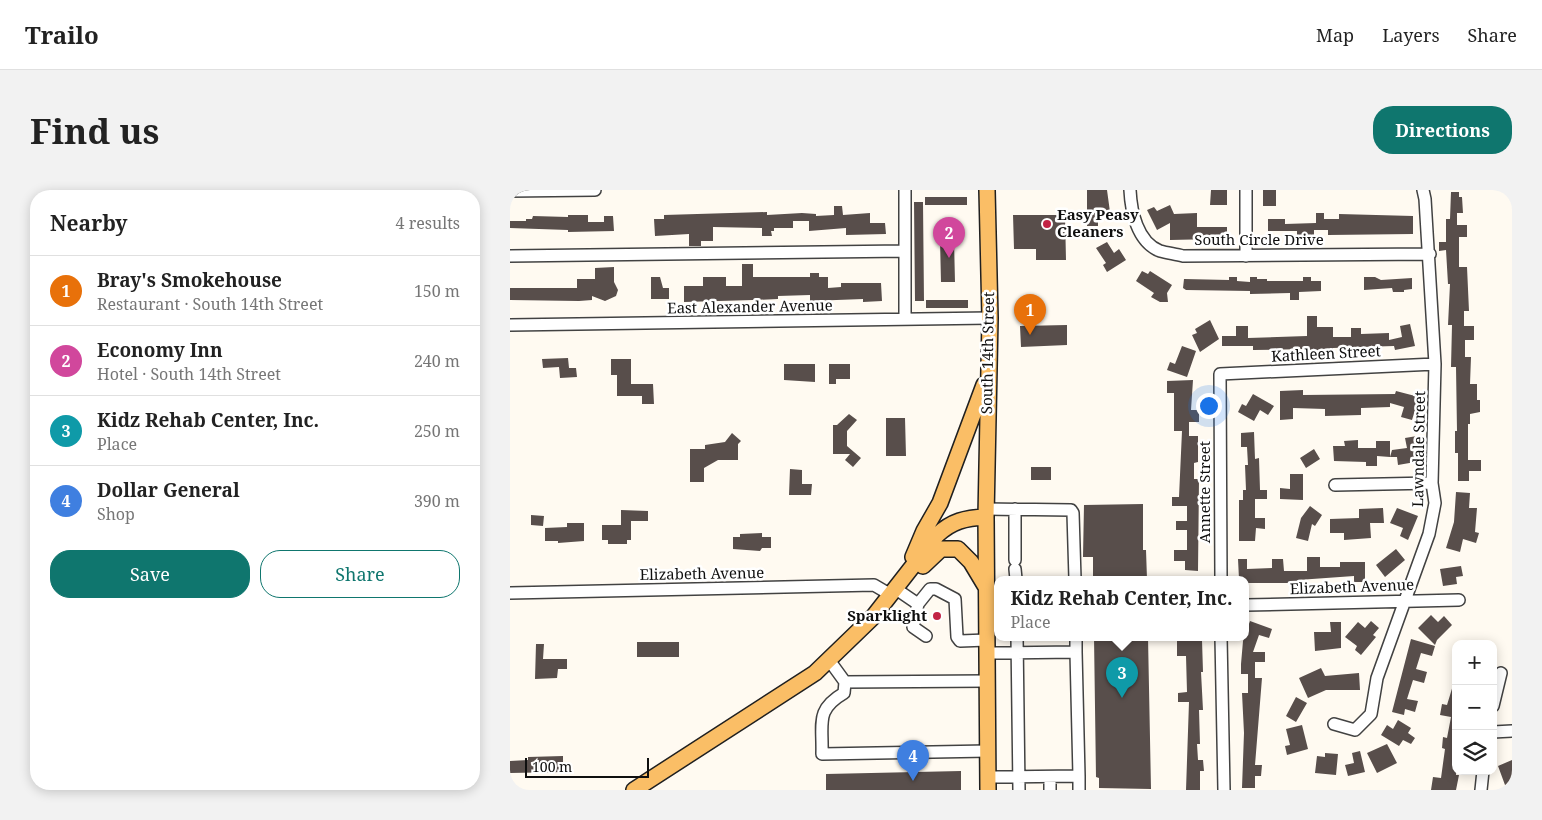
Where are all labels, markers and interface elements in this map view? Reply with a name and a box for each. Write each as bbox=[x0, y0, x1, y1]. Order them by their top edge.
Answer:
text: Trailo bbox=[25, 18, 99, 51]
text: Map bbox=[1316, 23, 1354, 47]
text: Layers bbox=[1382, 23, 1440, 47]
text: Share bbox=[1468, 23, 1517, 47]
button: Directions bbox=[1373, 106, 1512, 154]
text: Find us bbox=[30, 107, 159, 154]
place label: Easy Peasy Cleaners bbox=[1057, 204, 1139, 241]
text: Nearby bbox=[50, 209, 128, 237]
text: 4 results bbox=[396, 212, 460, 234]
pin: 2 bbox=[933, 217, 965, 258]
marker: Easy Peasy Cleaners bbox=[1041, 218, 1053, 230]
street label: South Circle Drive bbox=[1194, 229, 1324, 249]
text: Bray's Smokehouse bbox=[97, 267, 282, 293]
text: 1 bbox=[61, 280, 71, 302]
text: 150 m bbox=[414, 280, 460, 302]
street label: South 14th Street bbox=[976, 292, 998, 414]
text: Restaurant · South 14th Street bbox=[97, 293, 323, 315]
pin: 1 bbox=[1014, 294, 1046, 335]
street label: East Alexander Avenue bbox=[667, 295, 833, 317]
text: Economy Inn bbox=[97, 337, 223, 363]
street label: Kathleen Street bbox=[1271, 340, 1381, 366]
text: 2 bbox=[61, 350, 71, 372]
text: 240 m bbox=[414, 350, 460, 372]
text: Hotel · South 14th Street bbox=[97, 363, 281, 385]
street label: Lawndale Street bbox=[1407, 391, 1429, 507]
your location bbox=[1196, 393, 1222, 419]
text: Kidz Rehab Center, Inc. bbox=[97, 407, 319, 433]
text: 3 bbox=[61, 420, 71, 442]
text: 250 m bbox=[414, 420, 460, 442]
text: Place bbox=[97, 433, 137, 455]
street label: Annette Street bbox=[1194, 441, 1214, 543]
text: Dollar General bbox=[97, 477, 240, 503]
text: 4 bbox=[61, 490, 71, 512]
text: 390 m bbox=[414, 490, 460, 512]
text: Shop bbox=[97, 503, 135, 525]
button: Save bbox=[50, 550, 250, 598]
button: Share bbox=[260, 550, 460, 598]
street label: Elizabeth Avenue bbox=[640, 562, 764, 584]
street label: Elizabeth Avenue bbox=[1289, 574, 1415, 598]
popup bbox=[994, 576, 1249, 641]
text: Kidz Rehab Center, Inc. bbox=[1010, 585, 1233, 611]
place label: Sparklight bbox=[847, 605, 927, 625]
marker: Sparklight bbox=[931, 610, 943, 622]
text: Place bbox=[1010, 611, 1050, 633]
map controls bbox=[1452, 640, 1497, 775]
button: + bbox=[1452, 640, 1497, 685]
pin: 3 bbox=[1106, 657, 1138, 698]
button: − bbox=[1452, 685, 1497, 730]
button: layers bbox=[1452, 730, 1497, 775]
pin: 4 bbox=[897, 740, 929, 781]
scale bar bbox=[525, 755, 649, 778]
text: 100 m bbox=[532, 757, 572, 776]

